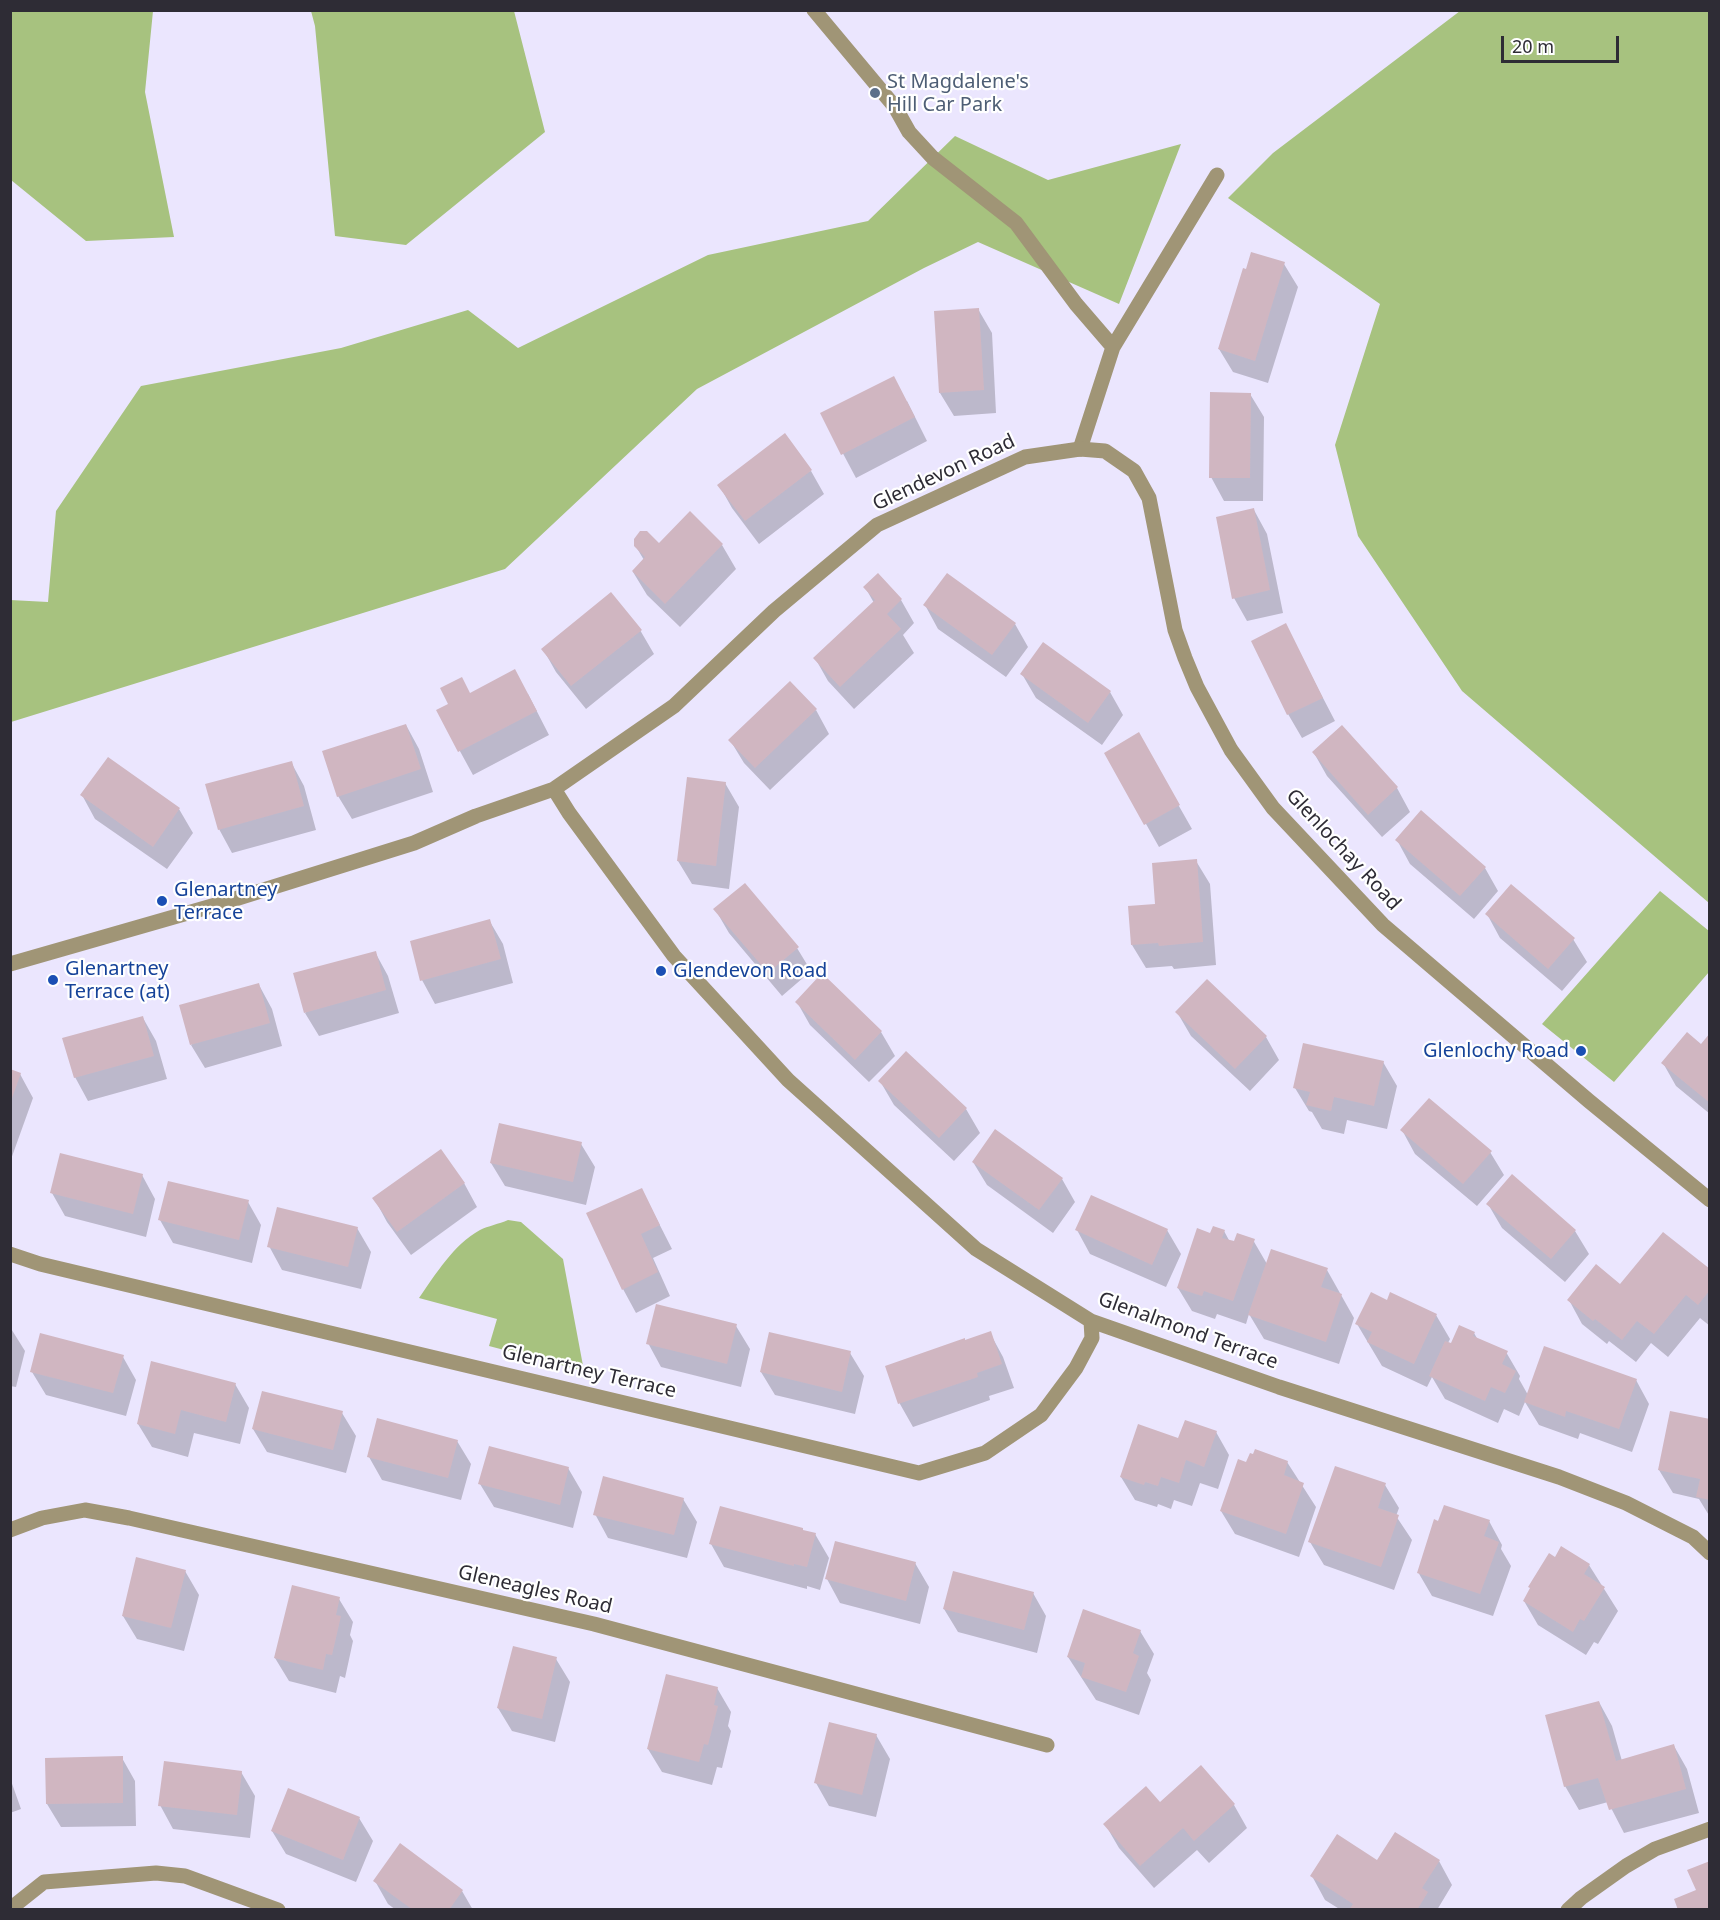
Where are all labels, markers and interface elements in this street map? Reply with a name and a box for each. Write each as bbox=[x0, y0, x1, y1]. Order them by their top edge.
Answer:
scale bar bbox=[1504, 24, 1622, 62]
text: 20 m bbox=[1512, 34, 1554, 58]
place label: St Magdalene's Hill Car Park bbox=[887, 70, 1029, 117]
marker: St Magdalene's Hill Car Park bbox=[868, 86, 882, 100]
street label: Glendevon Road bbox=[869, 429, 1019, 517]
street label: Glenlochay Road bbox=[1281, 784, 1405, 916]
place label: Glenartney Terrace bbox=[174, 878, 277, 925]
marker: Glenartney Terrace bbox=[155, 894, 169, 908]
place label: Glenartney Terrace (at) bbox=[65, 957, 170, 1004]
place label: Glendevon Road bbox=[673, 959, 827, 983]
marker: Glendevon Road bbox=[654, 964, 668, 978]
marker: Glenartney Terrace (at) bbox=[46, 973, 60, 987]
place label: Glenlochy Road bbox=[1423, 1039, 1569, 1063]
marker: Glenlochy Road bbox=[1574, 1044, 1588, 1058]
street label: Glenalmond Terrace bbox=[1095, 1287, 1281, 1375]
street label: Glenartney Terrace bbox=[500, 1340, 678, 1404]
street label: Gleneagles Road bbox=[456, 1561, 614, 1619]

